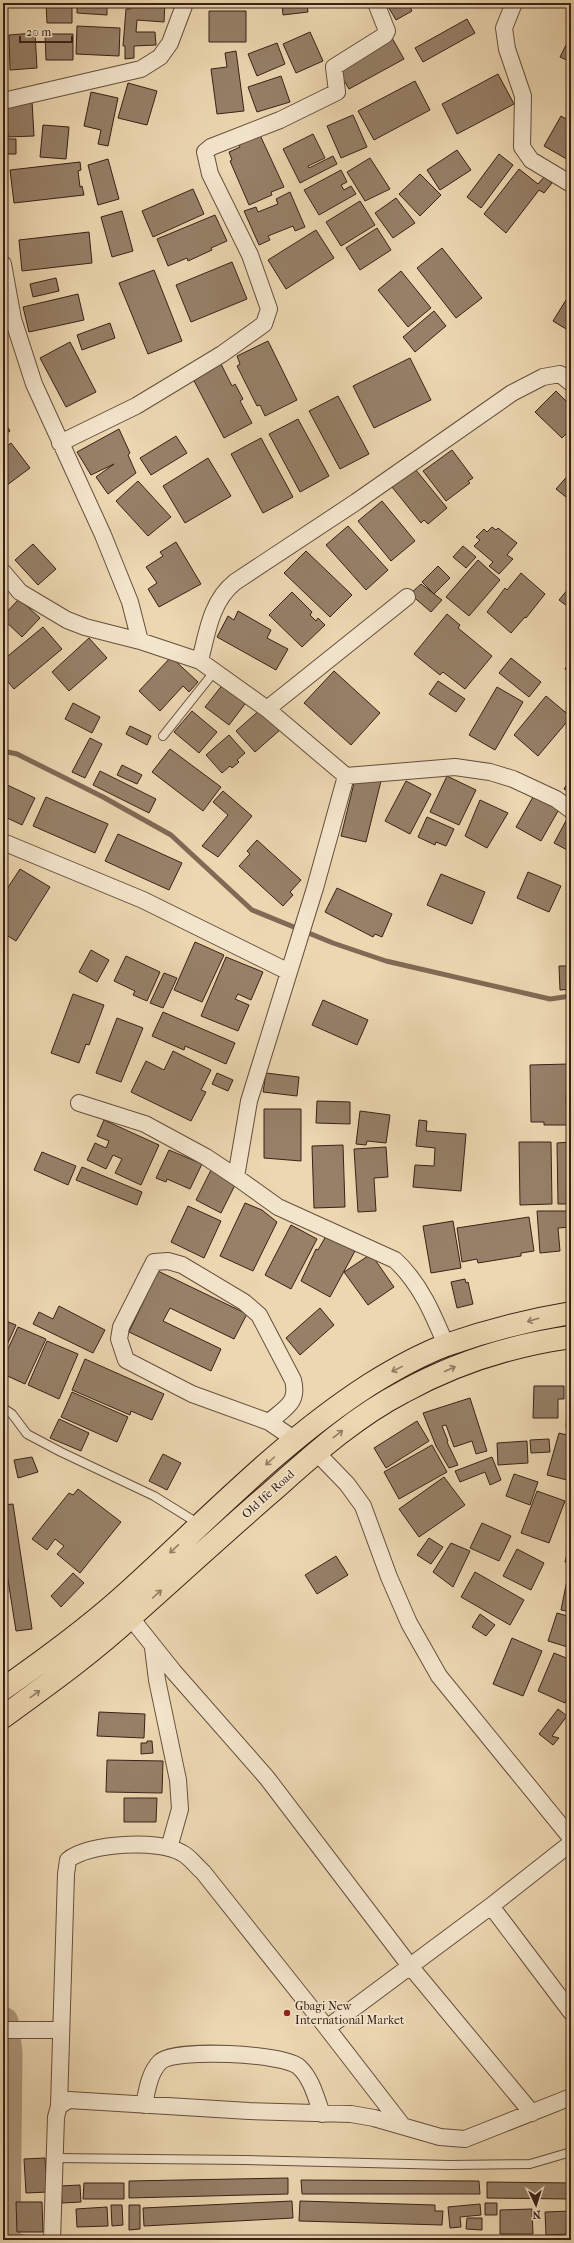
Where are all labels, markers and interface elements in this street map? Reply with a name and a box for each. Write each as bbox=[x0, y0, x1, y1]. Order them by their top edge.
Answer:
scale bar bbox=[20, 18, 72, 44]
text: 20 m bbox=[26, 25, 51, 39]
one-way arrow bbox=[526, 1317, 539, 1324]
one-way arrow bbox=[392, 1365, 404, 1373]
one-way arrow bbox=[444, 1365, 456, 1372]
one-way arrow bbox=[333, 1430, 344, 1439]
one-way arrow bbox=[265, 1456, 275, 1465]
street label: Old Ife Road bbox=[239, 1467, 297, 1521]
one-way arrow bbox=[169, 1544, 179, 1553]
one-way arrow bbox=[152, 1589, 162, 1599]
one-way arrow bbox=[29, 1690, 40, 1698]
place label: Gbagi New International Market bbox=[295, 1999, 405, 2027]
marker: Gbagi New International Market bbox=[282, 2008, 292, 2018]
north arrow bbox=[516, 2185, 556, 2225]
text: N bbox=[531, 2208, 541, 2221]

